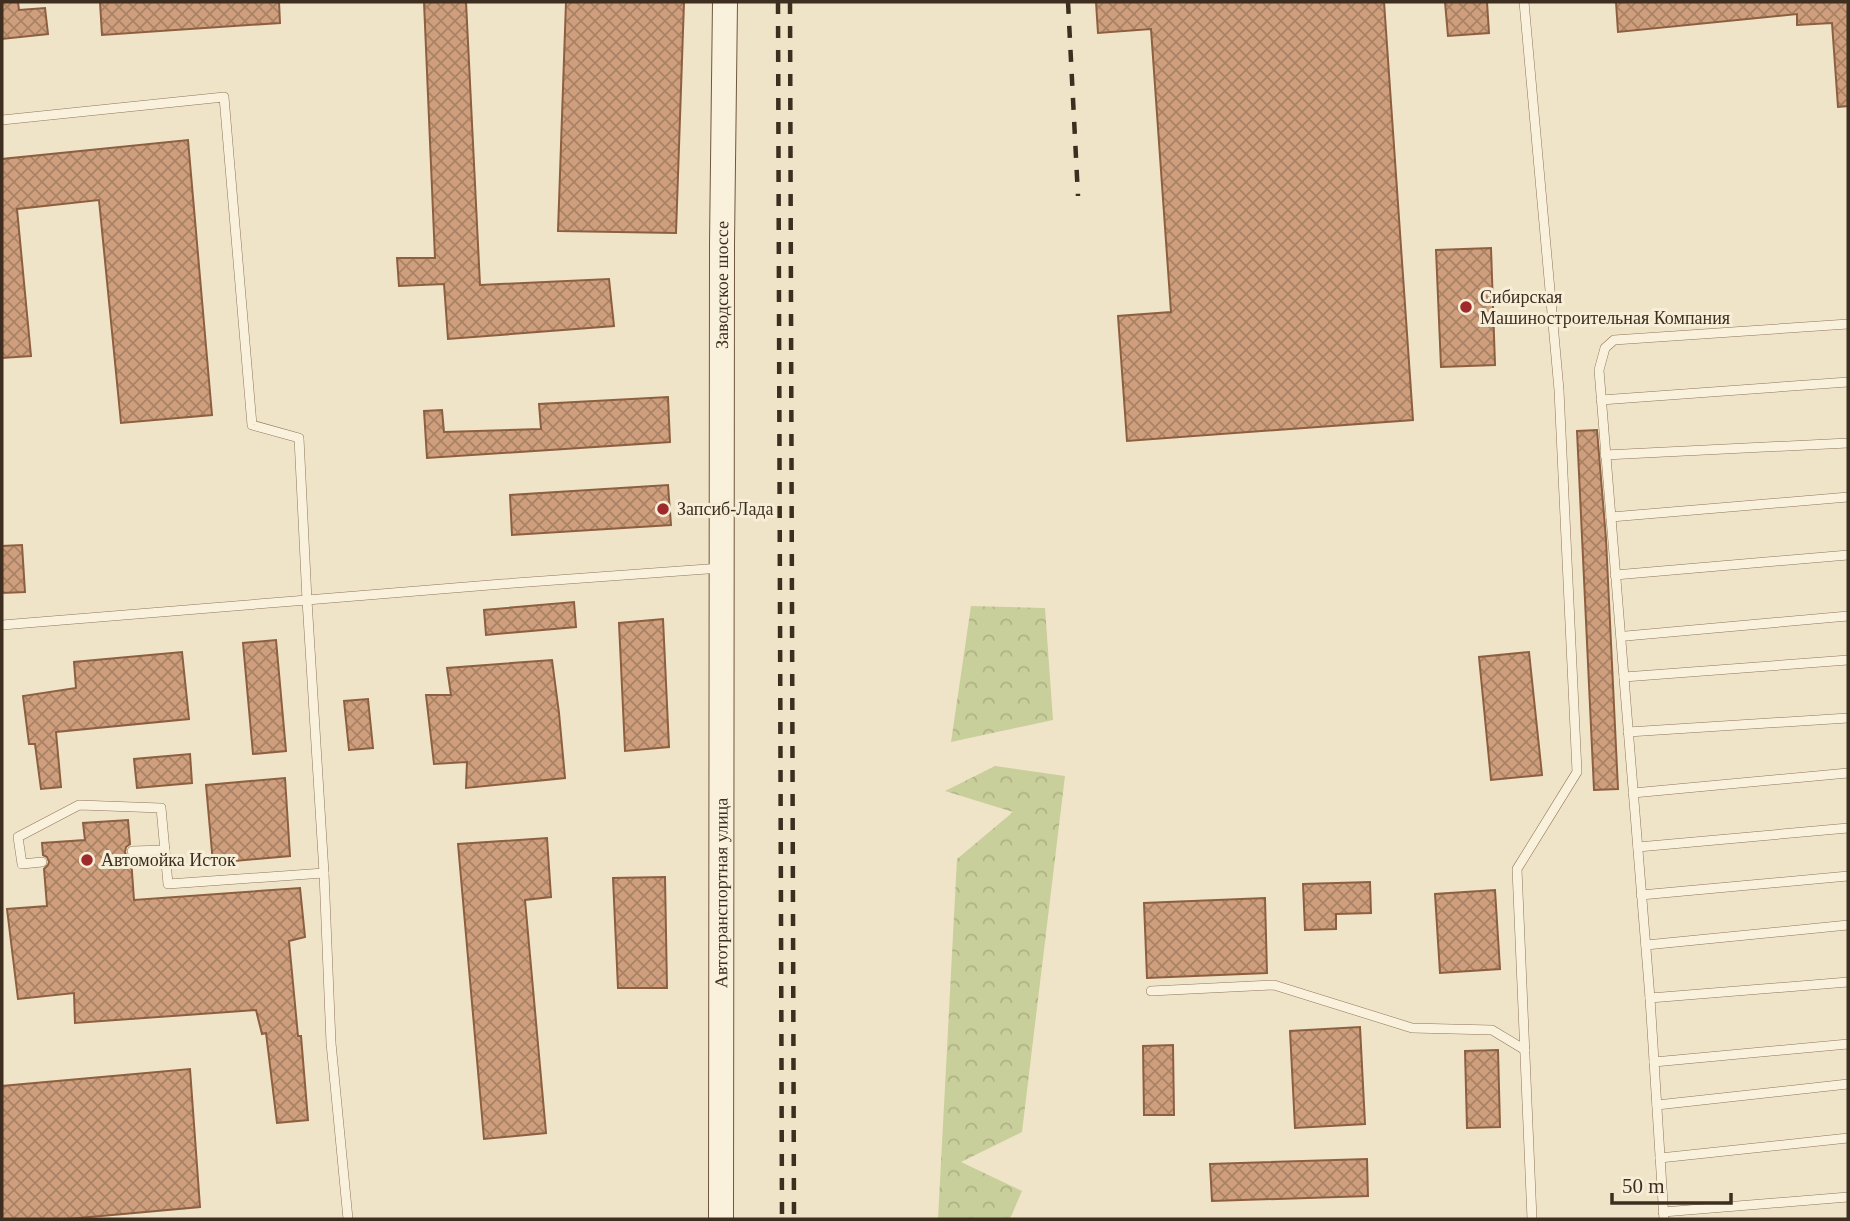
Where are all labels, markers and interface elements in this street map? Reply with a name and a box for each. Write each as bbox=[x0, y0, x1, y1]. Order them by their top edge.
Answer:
street label: Заводское шоссе bbox=[712, 221, 732, 349]
place label: Сибирская Машиностроительная Компания bbox=[1480, 287, 1730, 328]
marker: Сибирская Машиностроительная Компания bbox=[1458, 299, 1474, 315]
place label: Запсиб-Лада bbox=[677, 499, 774, 519]
marker: Запсиб-Лада bbox=[655, 501, 671, 517]
street label: Автотранспортная улица bbox=[711, 798, 731, 988]
place label: Автомойка Исток bbox=[101, 850, 236, 870]
marker: Автомойка Исток bbox=[79, 852, 95, 868]
scale bar bbox=[1612, 1162, 1731, 1206]
text: 50 m bbox=[1622, 1174, 1665, 1198]

